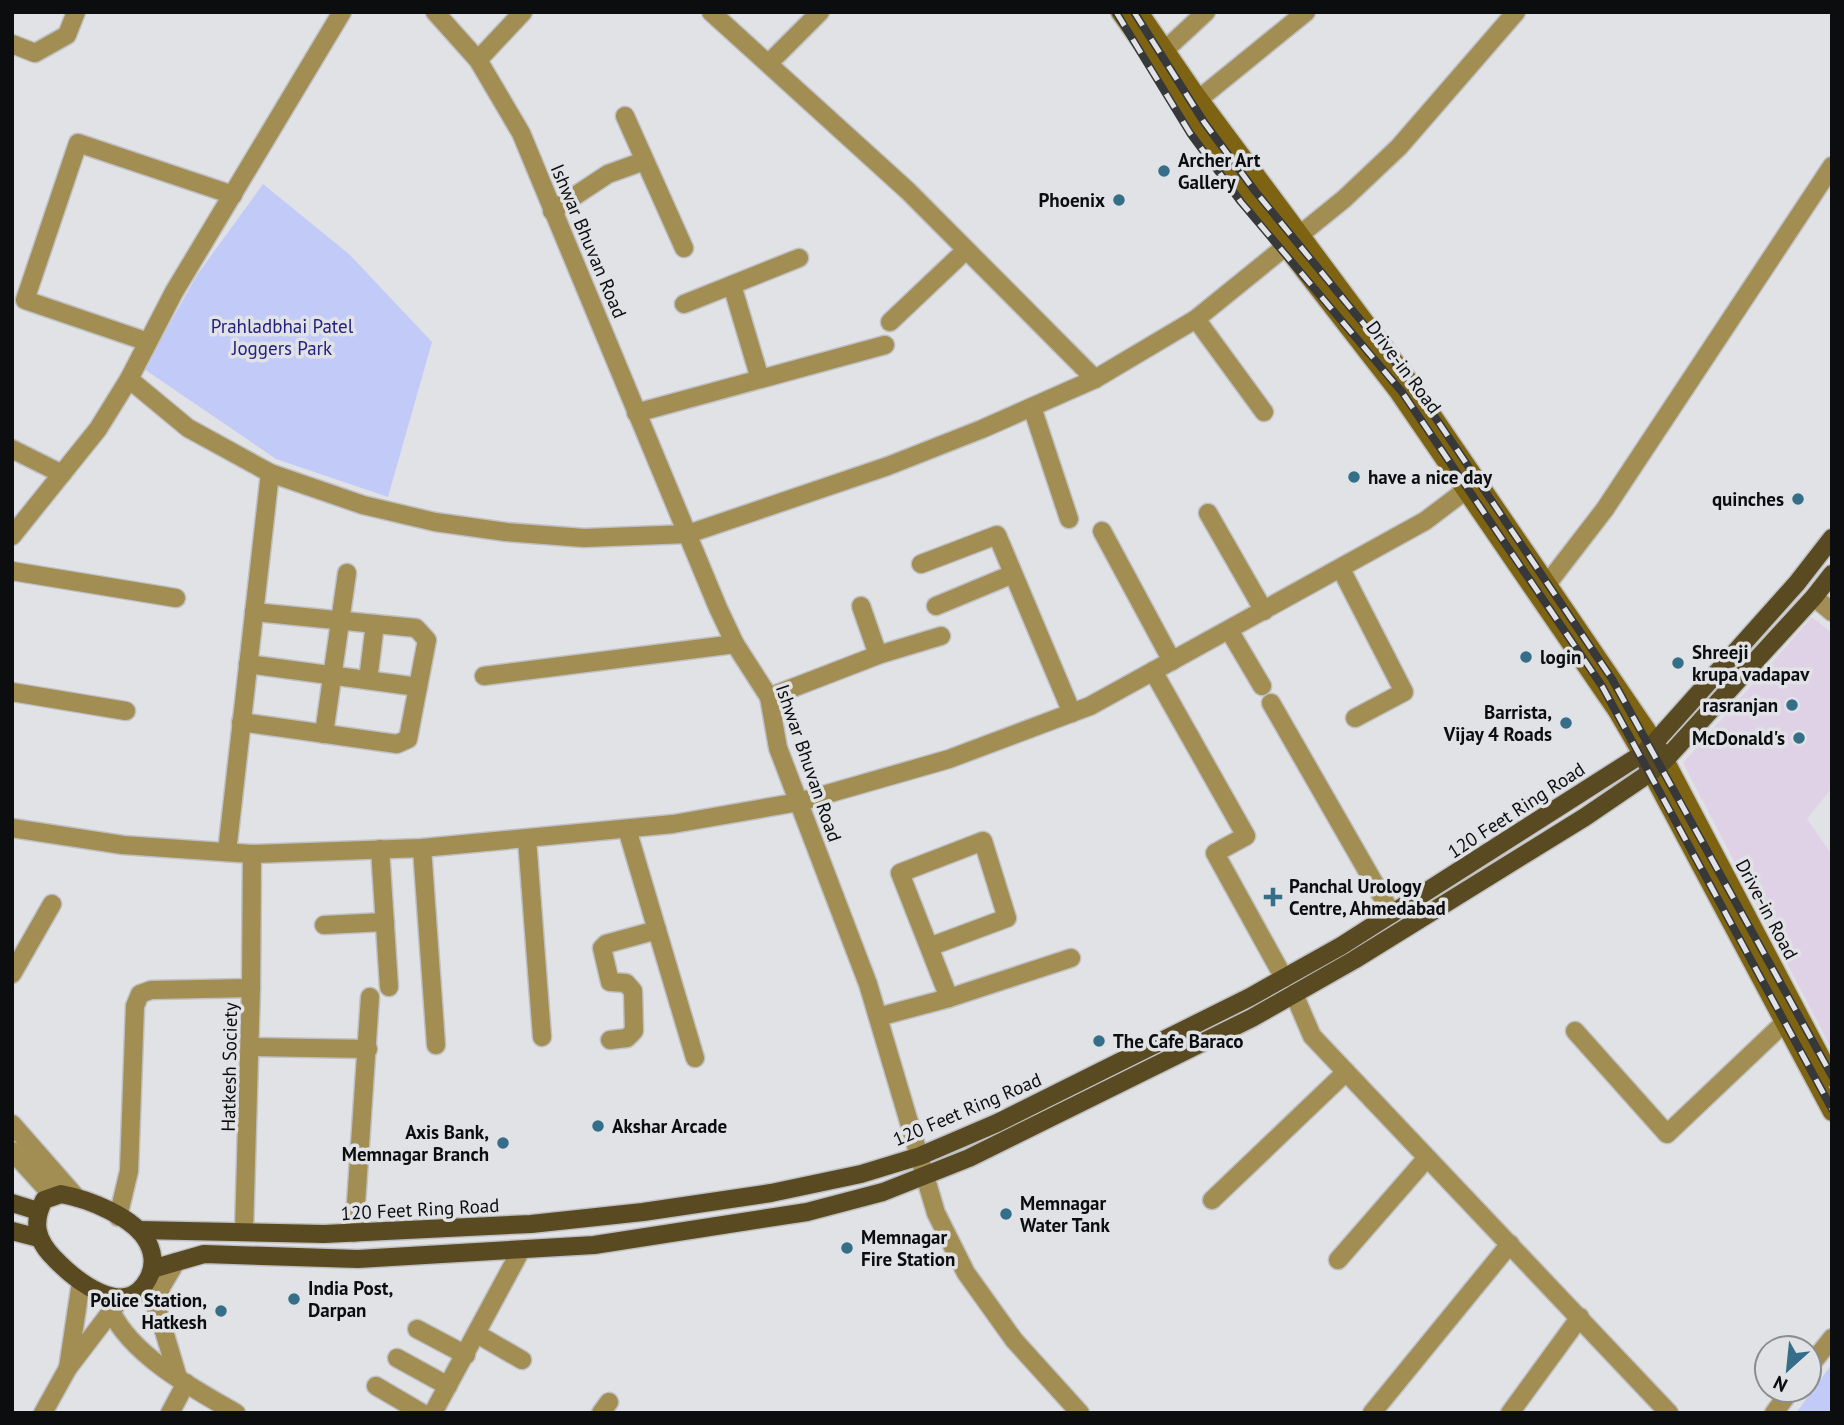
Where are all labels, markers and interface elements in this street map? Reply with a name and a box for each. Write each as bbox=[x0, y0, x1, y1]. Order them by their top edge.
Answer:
place label: Archer Art Gallery bbox=[1178, 148, 1261, 194]
street label: Ishwar Bhuvan Road bbox=[546, 160, 632, 322]
marker: Archer Art Gallery bbox=[1156, 163, 1172, 179]
place label: Phoenix bbox=[1038, 188, 1105, 212]
marker: Phoenix bbox=[1111, 192, 1127, 208]
park label: Prahladbhai Patel Joggers Park bbox=[211, 314, 354, 360]
street label: Drive-in Road bbox=[1361, 316, 1447, 418]
place label: have a nice day bbox=[1368, 465, 1493, 489]
marker: have a nice day bbox=[1346, 469, 1362, 485]
place label: quinches bbox=[1712, 487, 1784, 511]
marker: quinches bbox=[1790, 491, 1806, 507]
place label: Shreeji krupa vadapav bbox=[1692, 640, 1810, 686]
place label: login bbox=[1540, 645, 1581, 669]
marker: login bbox=[1518, 649, 1534, 665]
marker: Shreeji krupa vadapav bbox=[1670, 655, 1686, 671]
street label: Ishwar Bhuvan Road bbox=[771, 681, 847, 845]
place label: rasranjan bbox=[1703, 693, 1778, 717]
marker: rasranjan bbox=[1784, 697, 1800, 713]
place label: Barrista, Vijay 4 Roads bbox=[1443, 700, 1552, 746]
marker: Barrista, Vijay 4 Roads bbox=[1558, 715, 1574, 731]
place label: McDonald's bbox=[1692, 726, 1785, 750]
marker: McDonald's bbox=[1791, 730, 1807, 746]
street label: 120 Feet Ring Road bbox=[1443, 757, 1589, 863]
street label: Drive-in Road bbox=[1731, 855, 1803, 963]
place label: Panchal Urology Centre, Ahmedabad bbox=[1289, 874, 1446, 920]
marker: Panchal Urology Centre, Ahmedabad bbox=[1263, 887, 1283, 907]
street label: Hatkesh Society bbox=[216, 1002, 242, 1132]
place label: The Cafe Baraco bbox=[1113, 1029, 1244, 1053]
marker: The Cafe Baraco bbox=[1091, 1033, 1107, 1049]
street label: 120 Feet Ring Road bbox=[889, 1067, 1045, 1151]
place label: Akshar Arcade bbox=[612, 1114, 727, 1138]
marker: Akshar Arcade bbox=[590, 1118, 606, 1134]
place label: Axis Bank, Memnagar Branch bbox=[342, 1120, 489, 1166]
marker: Axis Bank, Memnagar Branch bbox=[495, 1135, 511, 1151]
place label: Memnagar Water Tank bbox=[1020, 1191, 1110, 1237]
street label: 120 Feet Ring Road bbox=[340, 1193, 500, 1225]
marker: Memnagar Water Tank bbox=[998, 1206, 1014, 1222]
place label: Memnagar Fire Station bbox=[861, 1225, 955, 1271]
marker: Memnagar Fire Station bbox=[839, 1240, 855, 1256]
place label: India Post, Darpan bbox=[308, 1276, 393, 1322]
place label: Police Station, Hatkesh bbox=[90, 1288, 207, 1334]
marker: India Post, Darpan bbox=[286, 1291, 302, 1307]
marker: Police Station, Hatkesh bbox=[213, 1303, 229, 1319]
north arrow bbox=[1753, 1334, 1823, 1404]
text: N bbox=[1769, 1371, 1791, 1398]

